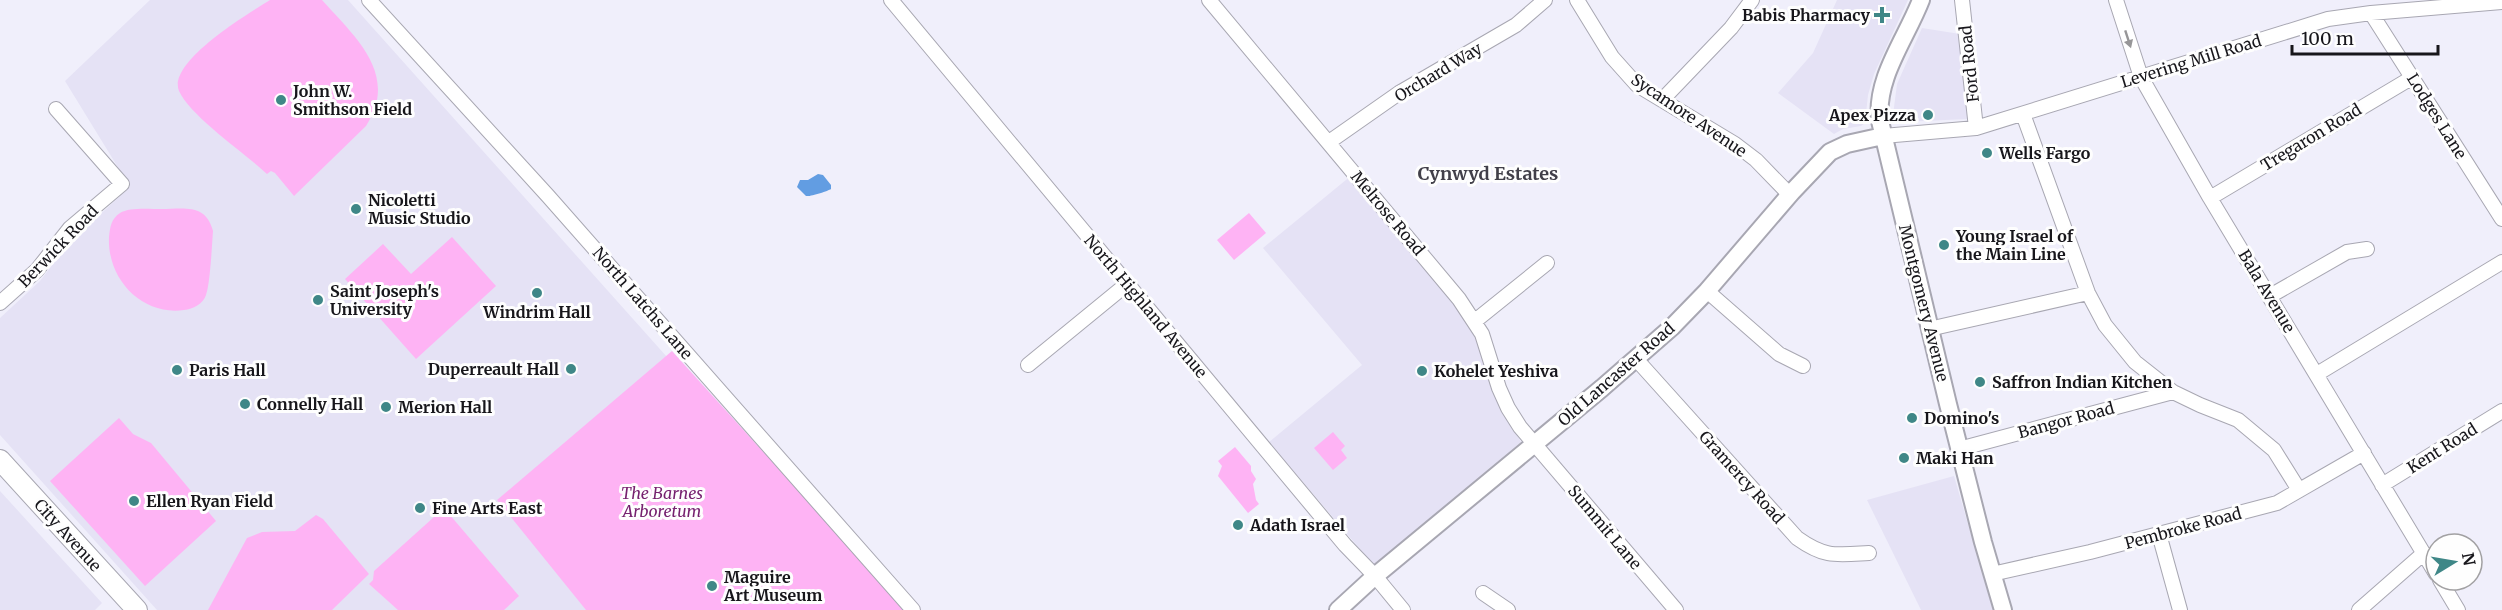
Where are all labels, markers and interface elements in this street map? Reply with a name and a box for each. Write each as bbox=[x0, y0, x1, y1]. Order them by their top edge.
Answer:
place label: Babis Pharmacy bbox=[1742, 5, 1871, 25]
marker: Babis Pharmacy bbox=[1875, 8, 1889, 22]
scale bar bbox=[2292, 18, 2438, 56]
street label: Ford Road bbox=[1955, 24, 1983, 104]
text: 100 m bbox=[2301, 27, 2354, 50]
street label: Levering Mill Road bbox=[2118, 30, 2264, 92]
one-way arrow bbox=[2124, 30, 2133, 48]
street label: Orchard Way bbox=[1391, 38, 1486, 106]
street label: Sycamore Avenue bbox=[1627, 69, 1751, 161]
street label: Lodges Lane bbox=[2403, 70, 2471, 162]
place label: John W. Smithson Field bbox=[292, 81, 412, 119]
marker: John W. Smithson Field bbox=[274, 93, 288, 107]
street label: Tregaron Road bbox=[2257, 99, 2365, 175]
place label: Apex Pizza bbox=[1828, 105, 1916, 125]
marker: Apex Pizza bbox=[1921, 108, 1935, 122]
place label: Wells Fargo bbox=[1998, 143, 2091, 163]
marker: Wells Fargo bbox=[1980, 146, 1994, 160]
district label: Cynwyd Estates bbox=[1418, 162, 1558, 185]
street label: Melrose Road bbox=[1347, 167, 1429, 260]
place label: Nicoletti Music Studio bbox=[368, 190, 471, 228]
street label: Berwick Road bbox=[14, 200, 102, 291]
marker: Nicoletti Music Studio bbox=[349, 202, 363, 216]
street label: Montgomery Avenue bbox=[1895, 222, 1953, 384]
place label: Young Israel of the Main Line bbox=[1955, 226, 2074, 264]
street label: North Highland Avenue bbox=[1080, 230, 1212, 382]
marker: Young Israel of the Main Line bbox=[1937, 238, 1951, 252]
street label: North Latchs Lane bbox=[589, 243, 697, 363]
street label: Bala Avenue bbox=[2234, 246, 2300, 336]
place label: Saint Joseph's University bbox=[330, 281, 439, 319]
marker: Windrim Hall bbox=[530, 286, 544, 300]
marker: Saint Joseph's University bbox=[311, 293, 325, 307]
place label: Windrim Hall bbox=[482, 302, 591, 322]
street label: Old Lancaster Road bbox=[1554, 318, 1679, 430]
place label: Duperreault Hall bbox=[428, 359, 559, 379]
place label: Paris Hall bbox=[189, 360, 266, 380]
place label: Kohelet Yeshiva bbox=[1434, 361, 1558, 381]
marker: Duperreault Hall bbox=[564, 362, 578, 376]
marker: Paris Hall bbox=[170, 363, 184, 377]
marker: Kohelet Yeshiva bbox=[1415, 364, 1429, 378]
place label: Saffron Indian Kitchen bbox=[1992, 372, 2173, 392]
marker: Saffron Indian Kitchen bbox=[1973, 375, 1987, 389]
place label: Connelly Hall bbox=[257, 394, 363, 414]
marker: Connelly Hall bbox=[238, 397, 252, 411]
place label: Merion Hall bbox=[398, 397, 492, 417]
street label: Bangor Road bbox=[2016, 397, 2117, 442]
marker: Merion Hall bbox=[379, 400, 393, 414]
place label: Domino's bbox=[1924, 408, 1999, 428]
marker: Domino's bbox=[1905, 411, 1919, 425]
street label: Kent Road bbox=[2403, 418, 2481, 477]
street label: Gramercy Road bbox=[1695, 426, 1789, 528]
place label: Maki Han bbox=[1916, 448, 1994, 468]
marker: Maki Han bbox=[1897, 451, 1911, 465]
street label: Summit Lane bbox=[1564, 481, 1646, 573]
park label: The Barnes Arboretum bbox=[621, 483, 703, 521]
place label: Ellen Ryan Field bbox=[146, 491, 273, 511]
marker: Ellen Ryan Field bbox=[127, 494, 141, 508]
street label: City Avenue bbox=[30, 495, 106, 575]
place label: Fine Arts East bbox=[432, 498, 543, 518]
marker: Fine Arts East bbox=[413, 501, 427, 515]
street label: Pembroke Road bbox=[2122, 503, 2244, 553]
place label: Adath Israel bbox=[1249, 515, 1345, 535]
marker: Adath Israel bbox=[1231, 518, 1245, 532]
north arrow bbox=[2424, 532, 2484, 592]
text: N bbox=[2458, 551, 2480, 568]
place label: Maguire Art Museum bbox=[723, 567, 822, 605]
marker: Maguire Art Museum bbox=[705, 579, 719, 593]

